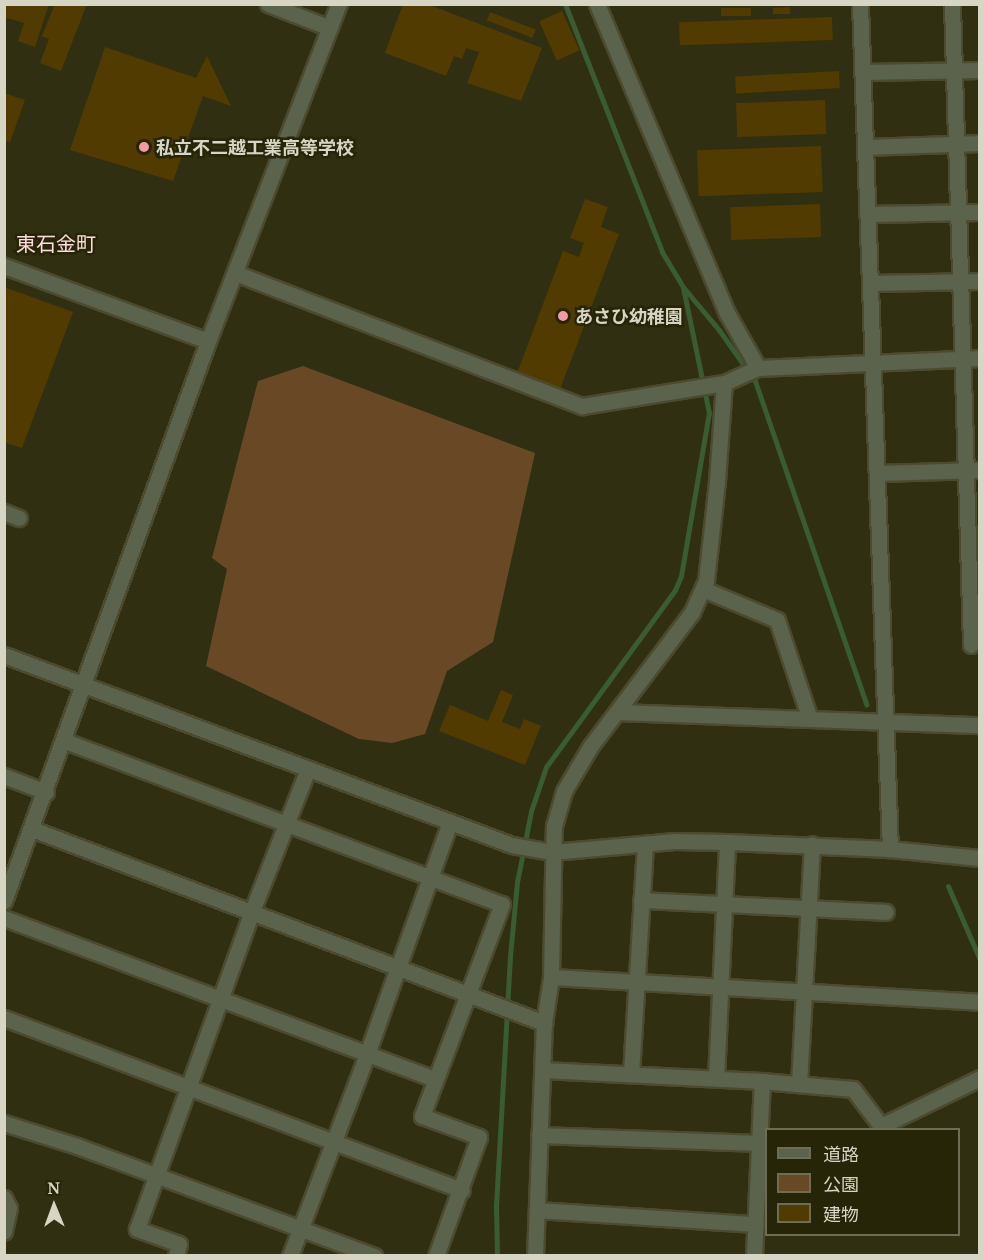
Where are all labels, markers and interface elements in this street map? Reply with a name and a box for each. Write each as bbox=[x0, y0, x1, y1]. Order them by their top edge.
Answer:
place label: 私立不二越工業高等学校 bbox=[156, 136, 354, 158]
marker: 私立不二越工業高等学校 bbox=[137, 140, 151, 154]
district label: 東石金町 bbox=[16, 231, 96, 255]
place label: あさひ幼稚園 bbox=[575, 305, 683, 327]
marker: あさひ幼稚園 bbox=[556, 309, 570, 323]
legend bbox=[765, 1128, 960, 1236]
text: 道路 bbox=[823, 1142, 859, 1166]
text: 公園 bbox=[823, 1172, 859, 1196]
north arrow bbox=[24, 1176, 84, 1236]
text: N bbox=[47, 1177, 60, 1199]
text: 建物 bbox=[823, 1202, 859, 1226]

